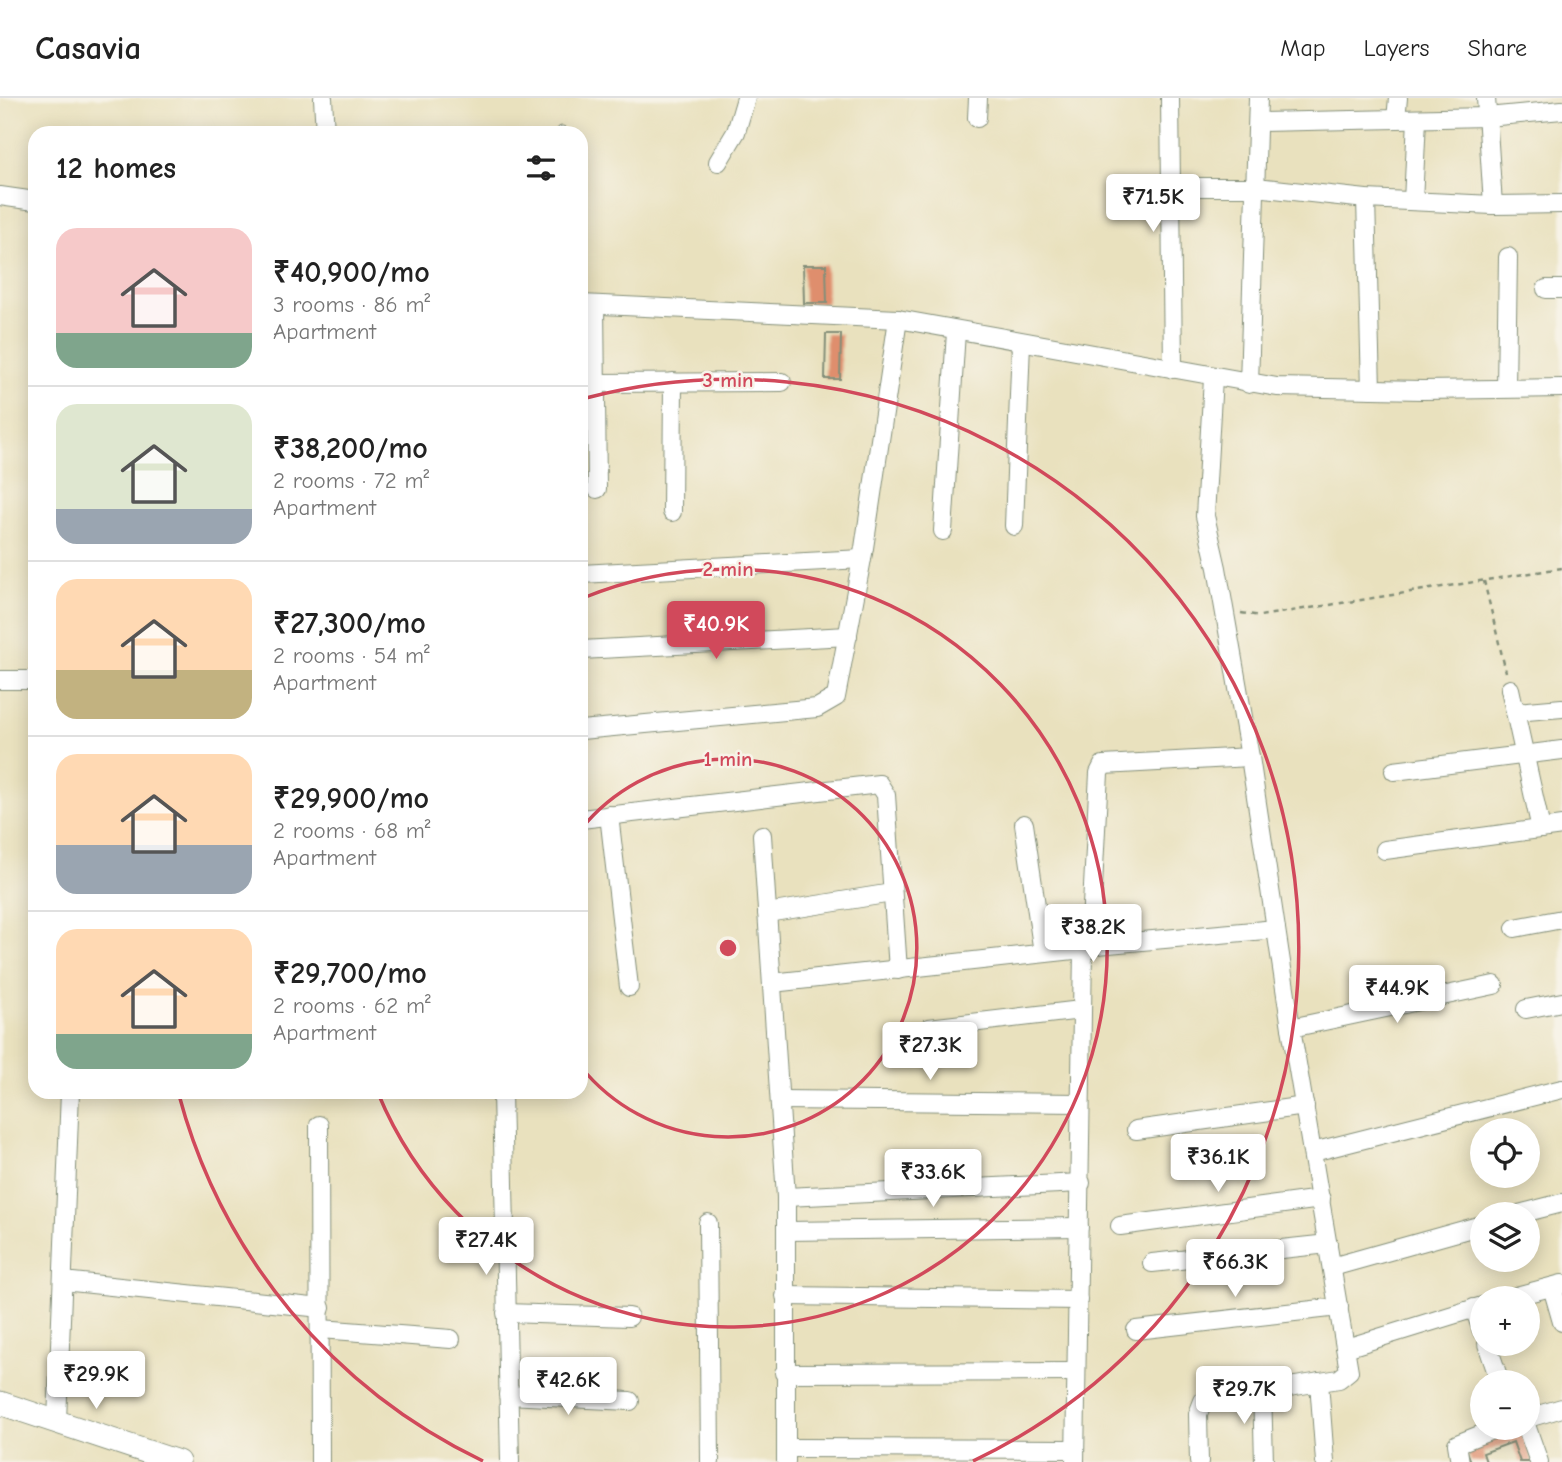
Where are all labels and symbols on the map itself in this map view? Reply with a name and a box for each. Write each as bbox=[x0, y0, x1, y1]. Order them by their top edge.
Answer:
pin: ₹71.5K bbox=[1096, 174, 1210, 234]
text: 3 min bbox=[702, 368, 754, 392]
text: 2 min bbox=[702, 557, 754, 581]
pin: ₹40.9K bbox=[659, 602, 773, 661]
text: 1 min bbox=[704, 747, 752, 771]
pin: ₹38.2K bbox=[1036, 904, 1150, 964]
centre of rings bbox=[716, 936, 740, 960]
pin: ₹44.9K bbox=[1340, 965, 1454, 1025]
pin: ₹27.3K bbox=[873, 1023, 987, 1082]
pin: ₹36.1K bbox=[1161, 1134, 1275, 1194]
pin: ₹33.6K bbox=[876, 1150, 990, 1209]
pin: ₹27.4K bbox=[429, 1218, 543, 1277]
pin: ₹66.3K bbox=[1178, 1240, 1292, 1299]
pin: ₹29.9K bbox=[39, 1352, 153, 1411]
pin: ₹42.6K bbox=[511, 1358, 625, 1417]
pin: ₹29.7K bbox=[1187, 1366, 1301, 1426]

